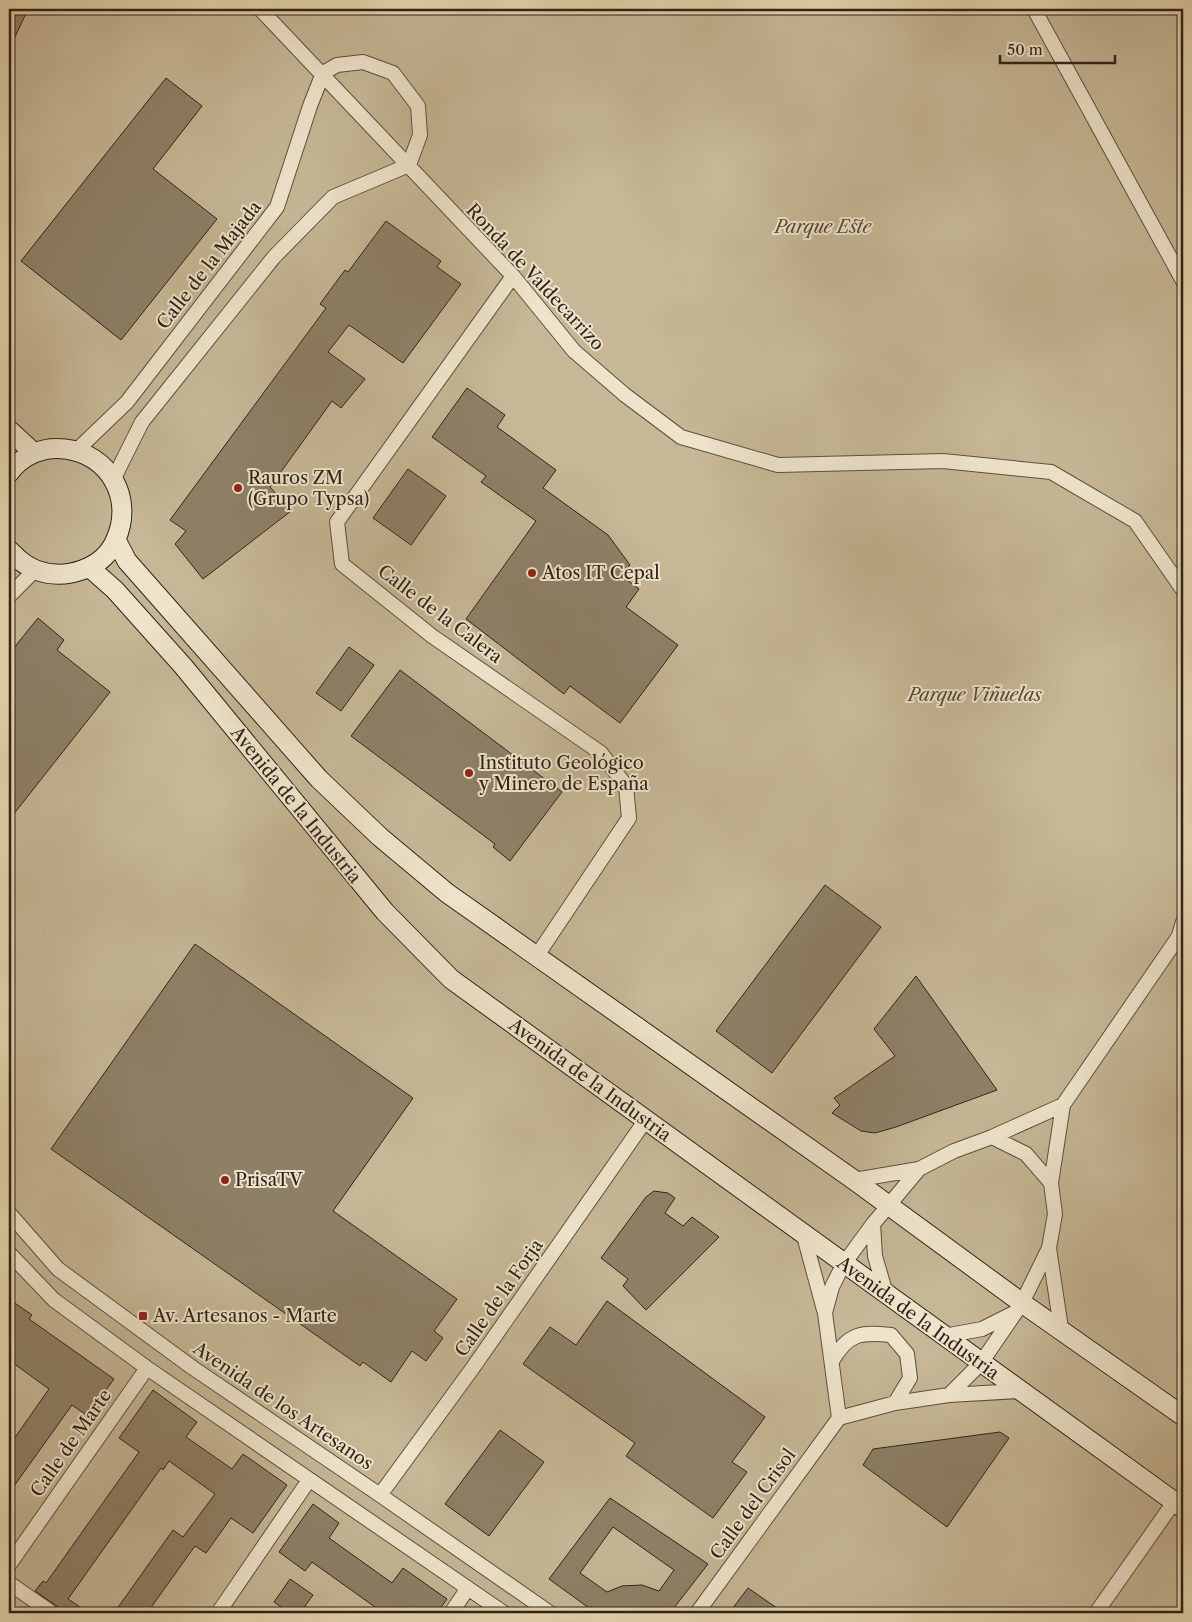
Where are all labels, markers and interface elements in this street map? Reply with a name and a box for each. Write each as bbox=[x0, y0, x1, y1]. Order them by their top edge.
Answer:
scale bar bbox=[1000, 32, 1114, 64]
text: 50 m bbox=[1007, 40, 1043, 59]
street label: Calle de la Majada bbox=[152, 196, 266, 334]
street label: Ronda de Valdecarrizo bbox=[461, 199, 609, 355]
park label: Parque Este bbox=[773, 216, 873, 238]
place label: Rauros ZM (Grupo Typsa) bbox=[248, 467, 369, 510]
marker: Rauros ZM (Grupo Typsa) bbox=[232, 482, 244, 494]
street label: Calle de la Calera bbox=[373, 560, 507, 668]
place label: Atos IT Cepal bbox=[541, 562, 660, 584]
marker: Atos IT Cepal bbox=[526, 567, 538, 579]
park label: Parque Viñuelas bbox=[906, 684, 1042, 706]
street label: Avenida de la Industria bbox=[225, 721, 366, 888]
place label: Instituto Geológico y Minero de España bbox=[478, 752, 649, 795]
marker: Instituto Geológico y Minero de España bbox=[463, 767, 475, 779]
street label: Avenida de la Industria bbox=[504, 1013, 676, 1147]
place label: PrisaTV bbox=[235, 1169, 303, 1191]
marker: PrisaTV bbox=[219, 1174, 231, 1186]
street label: Calle de la Forja bbox=[450, 1235, 548, 1361]
street label: Avenida de la Industria bbox=[832, 1251, 1004, 1385]
place label: Av. Artesanos - Marte bbox=[152, 1305, 337, 1327]
marker: Av. Artesanos - Marte bbox=[137, 1310, 149, 1322]
street label: Avenida de los Artesanos bbox=[188, 1337, 377, 1474]
street label: Calle de Marte bbox=[26, 1385, 116, 1501]
street label: Calle del Crisol bbox=[706, 1444, 800, 1564]

